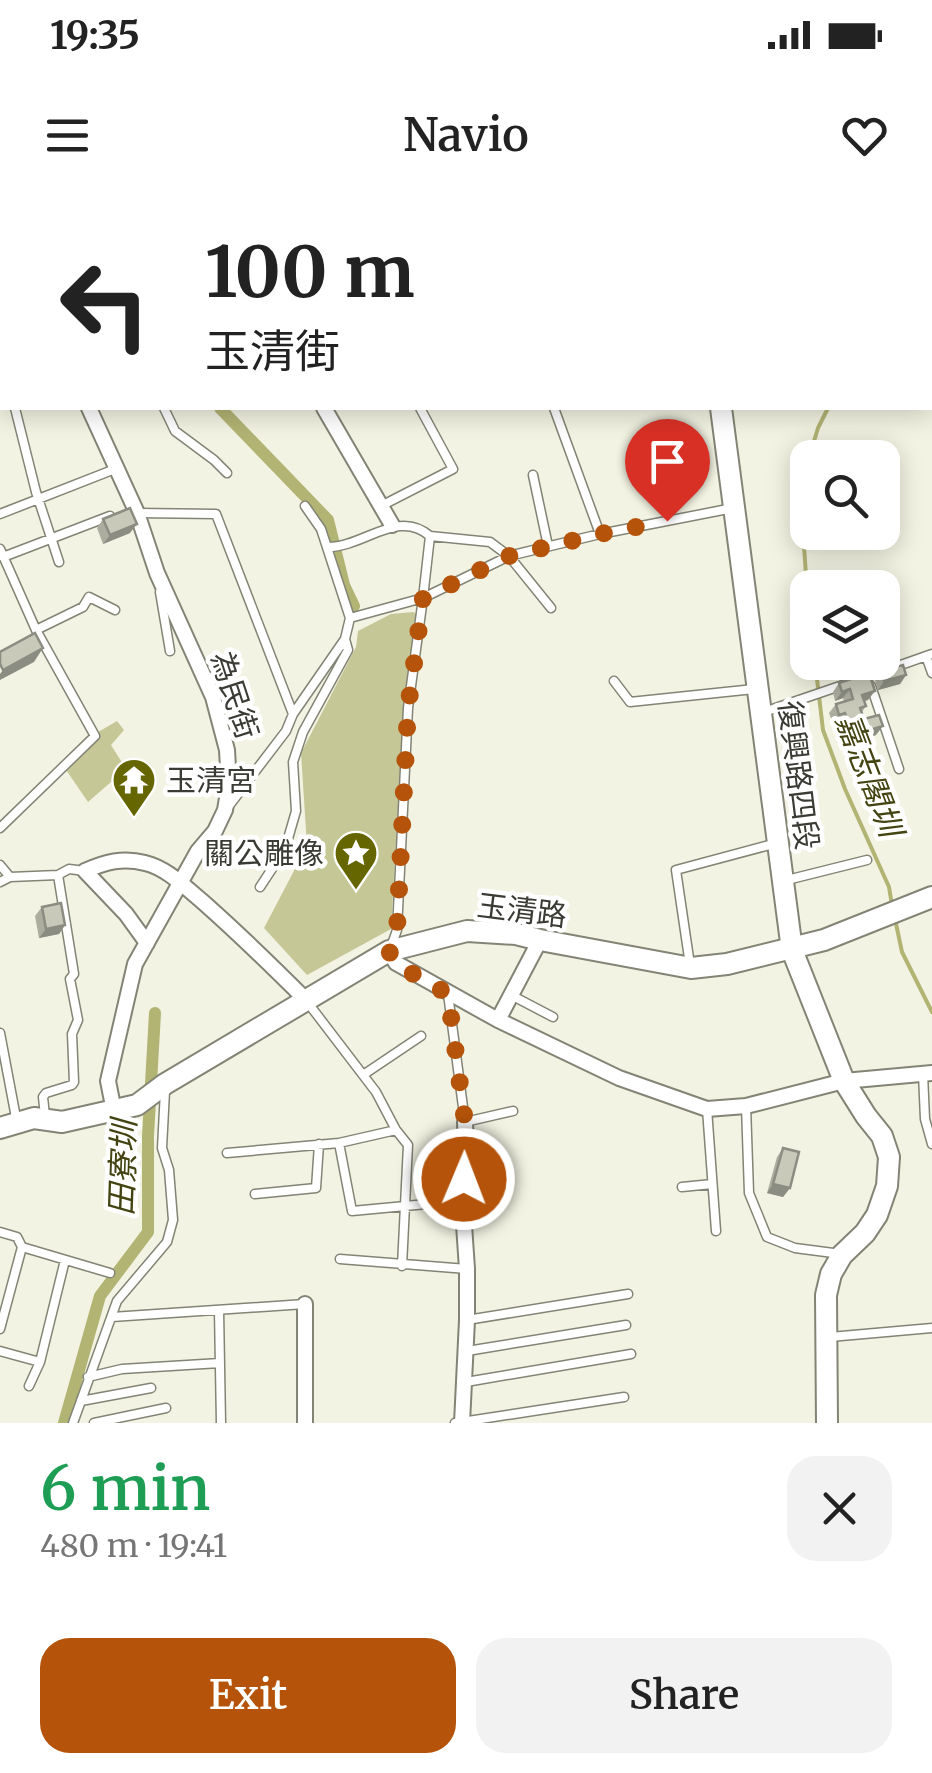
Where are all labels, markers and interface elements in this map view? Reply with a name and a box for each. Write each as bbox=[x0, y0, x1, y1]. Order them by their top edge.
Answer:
text: 19:35 bbox=[50, 12, 140, 59]
text: Navio bbox=[403, 107, 529, 163]
icon: menu bbox=[40, 108, 95, 163]
icon: heart bbox=[837, 108, 892, 163]
text: 100 m bbox=[205, 228, 415, 316]
icon: left bbox=[40, 240, 170, 370]
text: 玉清街 bbox=[205, 323, 340, 379]
pin bbox=[625, 419, 710, 522]
icon: arrive bbox=[640, 434, 695, 489]
map controls bbox=[790, 440, 900, 680]
button: search bbox=[790, 440, 900, 550]
button: layers bbox=[790, 570, 900, 680]
street label: 為民街 bbox=[203, 646, 267, 744]
street label: 復興路四段 bbox=[771, 698, 827, 852]
water label: 嘉志閣圳 bbox=[827, 708, 912, 846]
temple icon: 玉清宮 bbox=[111, 757, 157, 818]
place label: 玉清宮 bbox=[166, 761, 256, 799]
place icon: 關公雕像 bbox=[333, 830, 379, 891]
place label: 關公雕像 bbox=[204, 834, 324, 872]
street label: 玉清路 bbox=[475, 886, 569, 934]
water label: 田寮圳 bbox=[101, 1115, 145, 1217]
position arrow bbox=[412, 1127, 516, 1231]
text: 6 min bbox=[40, 1451, 210, 1526]
button: close bbox=[787, 1456, 892, 1561]
text: 480 m · 19:41 bbox=[40, 1526, 227, 1566]
button: Exit bbox=[40, 1638, 456, 1753]
button: Share bbox=[476, 1638, 892, 1753]

